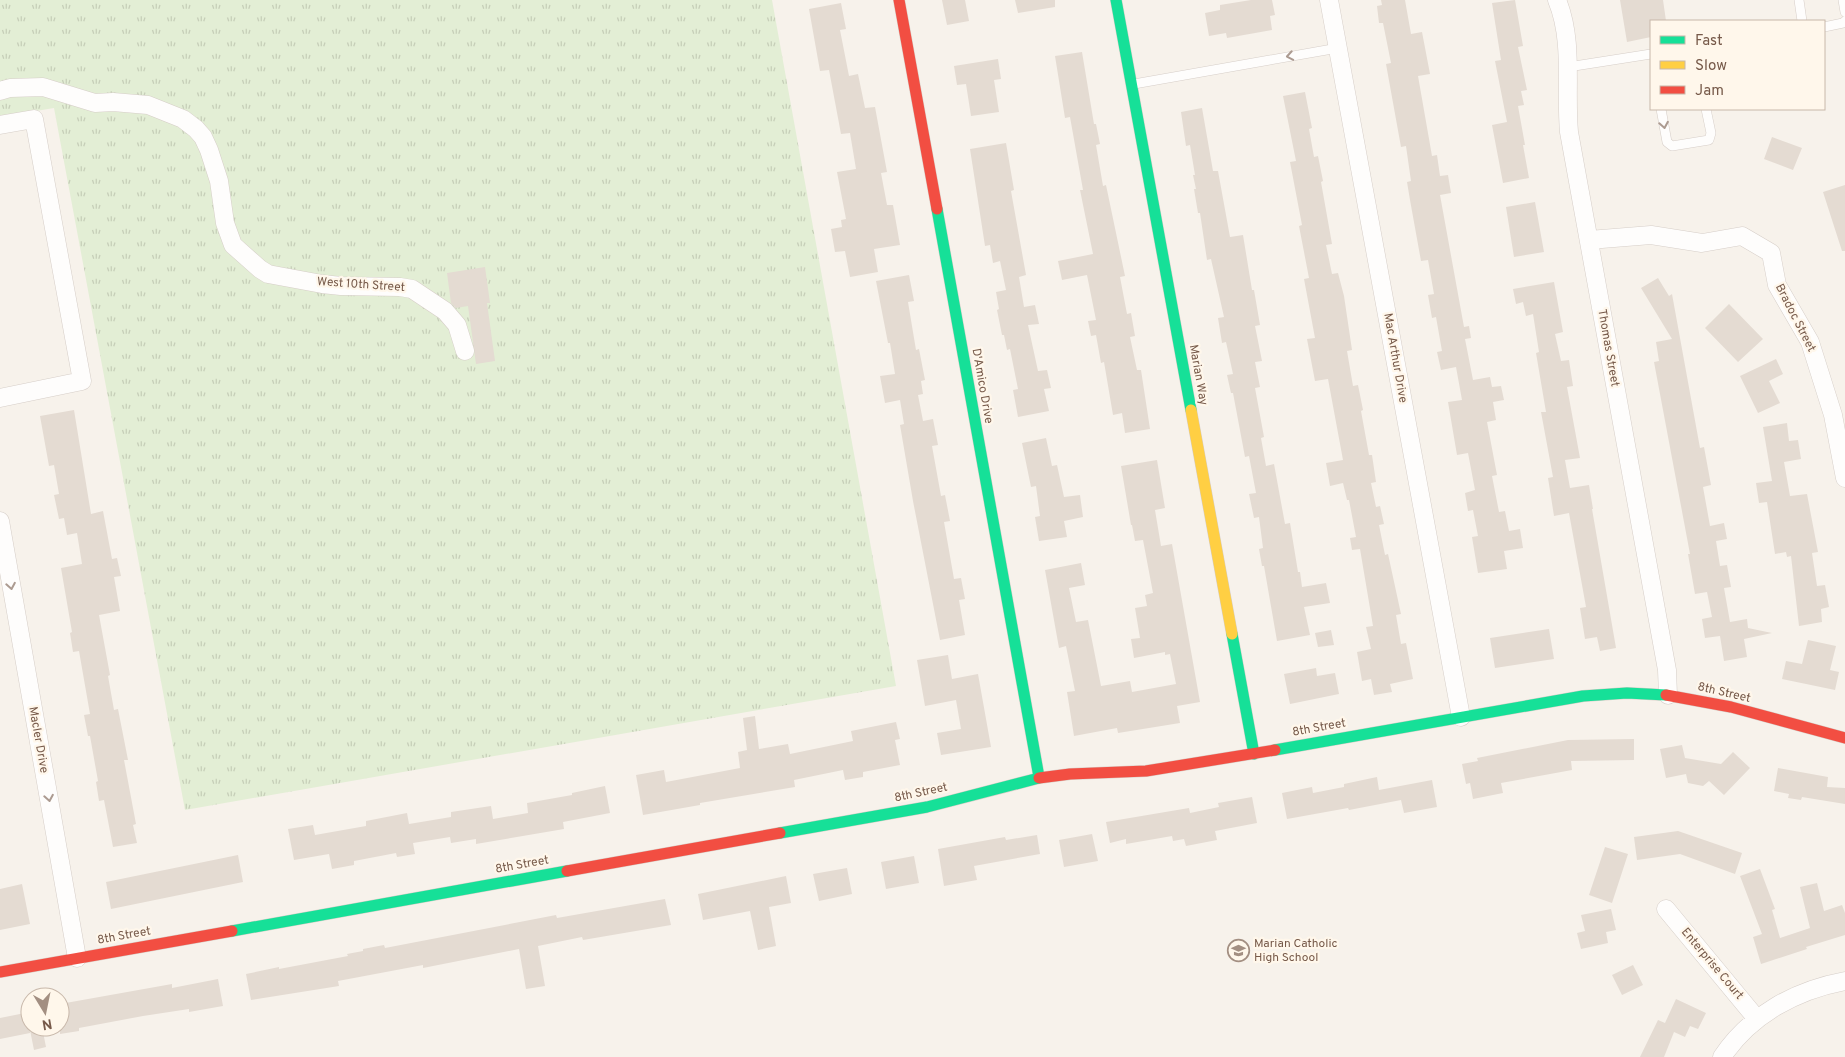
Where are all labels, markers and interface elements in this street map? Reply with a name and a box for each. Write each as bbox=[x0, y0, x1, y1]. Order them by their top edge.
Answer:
legend bbox=[1650, 20, 1825, 110]
text: Fast bbox=[1695, 32, 1723, 51]
one-way arrow bbox=[1285, 51, 1294, 61]
text: Slow bbox=[1695, 57, 1727, 76]
text: Jam bbox=[1695, 82, 1724, 101]
one-way arrow bbox=[1659, 121, 1669, 130]
street label: West 10th Street bbox=[316, 274, 406, 296]
street label: Bradoc Street bbox=[1771, 281, 1819, 355]
street label: Thomas Street bbox=[1593, 308, 1623, 388]
street label: Mac Arthur Drive bbox=[1379, 312, 1411, 404]
street label: Marian Way bbox=[1185, 343, 1211, 407]
street label: D'Amico Drive bbox=[968, 347, 996, 425]
one-way arrow bbox=[6, 581, 16, 590]
street label: 8th Street bbox=[1696, 679, 1752, 707]
street label: Macler Drive bbox=[24, 705, 52, 775]
street label: 8th Street bbox=[1291, 715, 1347, 741]
street label: 8th Street bbox=[893, 780, 949, 806]
one-way arrow bbox=[43, 793, 53, 802]
street label: 8th Street bbox=[494, 852, 550, 878]
street label: 8th Street bbox=[96, 923, 152, 949]
street label: Enterprise Court bbox=[1677, 925, 1747, 1003]
place label: Marian Catholic High School bbox=[1254, 936, 1337, 966]
school or university icon: Marian Catholic High School bbox=[1226, 939, 1250, 963]
north arrow bbox=[20, 987, 70, 1037]
text: N bbox=[41, 1014, 53, 1033]

